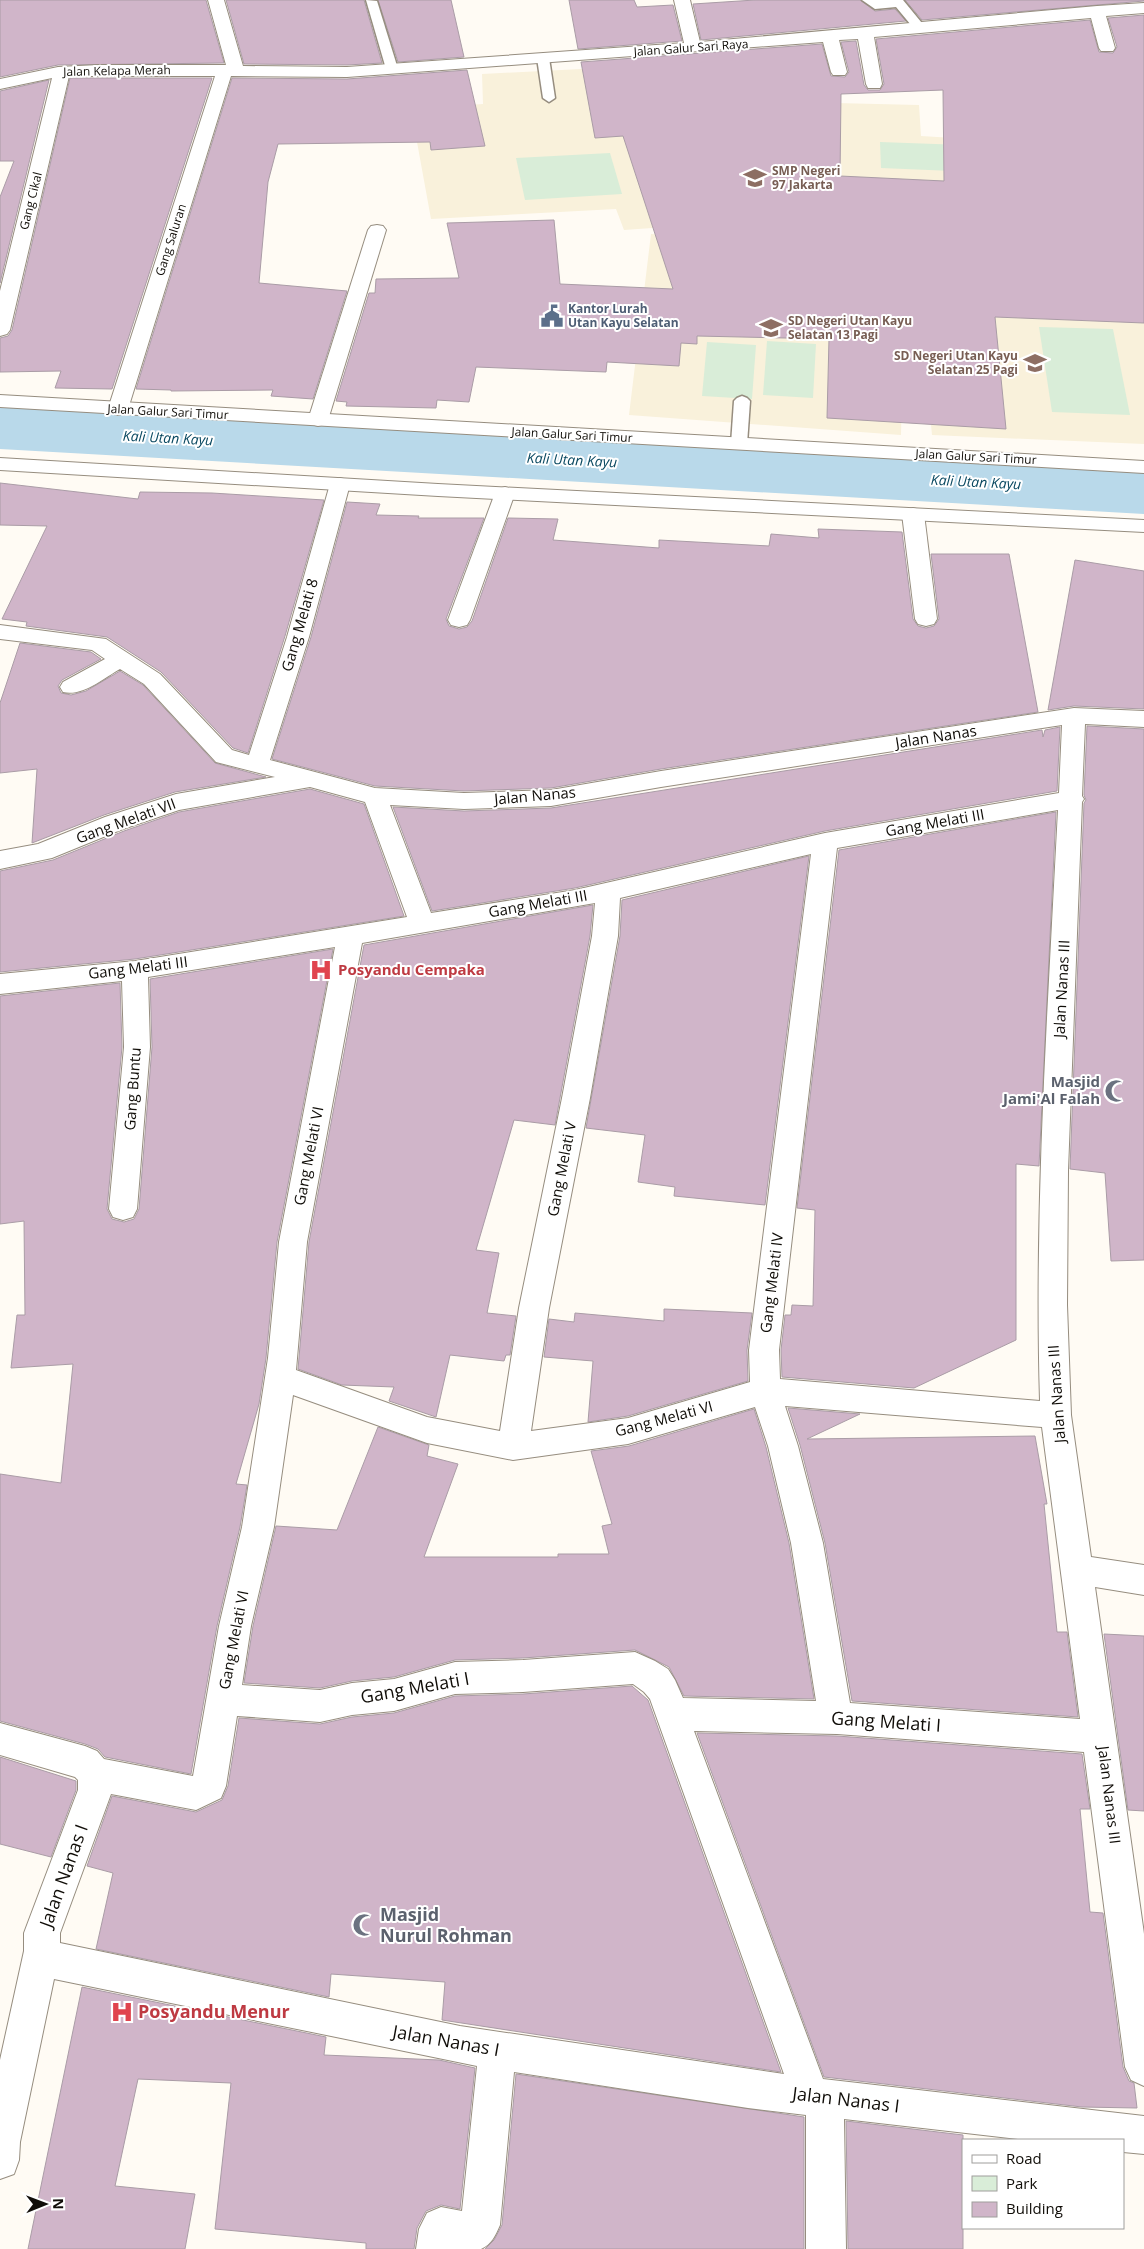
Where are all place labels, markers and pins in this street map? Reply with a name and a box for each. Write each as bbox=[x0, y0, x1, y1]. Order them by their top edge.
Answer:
place label: SMP Negeri 97 Jakarta bbox=[772, 162, 840, 193]
school or university icon: SMP Negeri 97 Jakarta bbox=[742, 165, 768, 191]
place label: Kantor Lurah Utan Kayu Selatan bbox=[568, 300, 679, 331]
public building icon: Kantor Lurah Utan Kayu Selatan bbox=[539, 303, 565, 329]
place label: SD Negeri Utan Kayu Selatan 13 Pagi bbox=[788, 312, 912, 343]
school or university icon: SD Negeri Utan Kayu Selatan 13 Pagi bbox=[758, 315, 784, 341]
place label: SD Negeri Utan Kayu Selatan 25 Pagi bbox=[894, 347, 1018, 378]
school or university icon: SD Negeri Utan Kayu Selatan 25 Pagi bbox=[1022, 350, 1048, 376]
hospital icon: Posyandu Cempaka bbox=[308, 957, 334, 983]
place label: Posyandu Cempaka bbox=[338, 959, 485, 979]
place label: Masjid Jami'Al Falah bbox=[1001, 1071, 1100, 1108]
mosque icon: Masjid Jami'Al Falah bbox=[1103, 1078, 1129, 1104]
place label: Masjid Nurul Rohman bbox=[380, 1902, 512, 1947]
mosque icon: Masjid Nurul Rohman bbox=[351, 1912, 377, 1938]
hospital icon: Posyandu Menur bbox=[109, 1999, 135, 2025]
place label: Posyandu Menur bbox=[138, 1999, 290, 2023]

